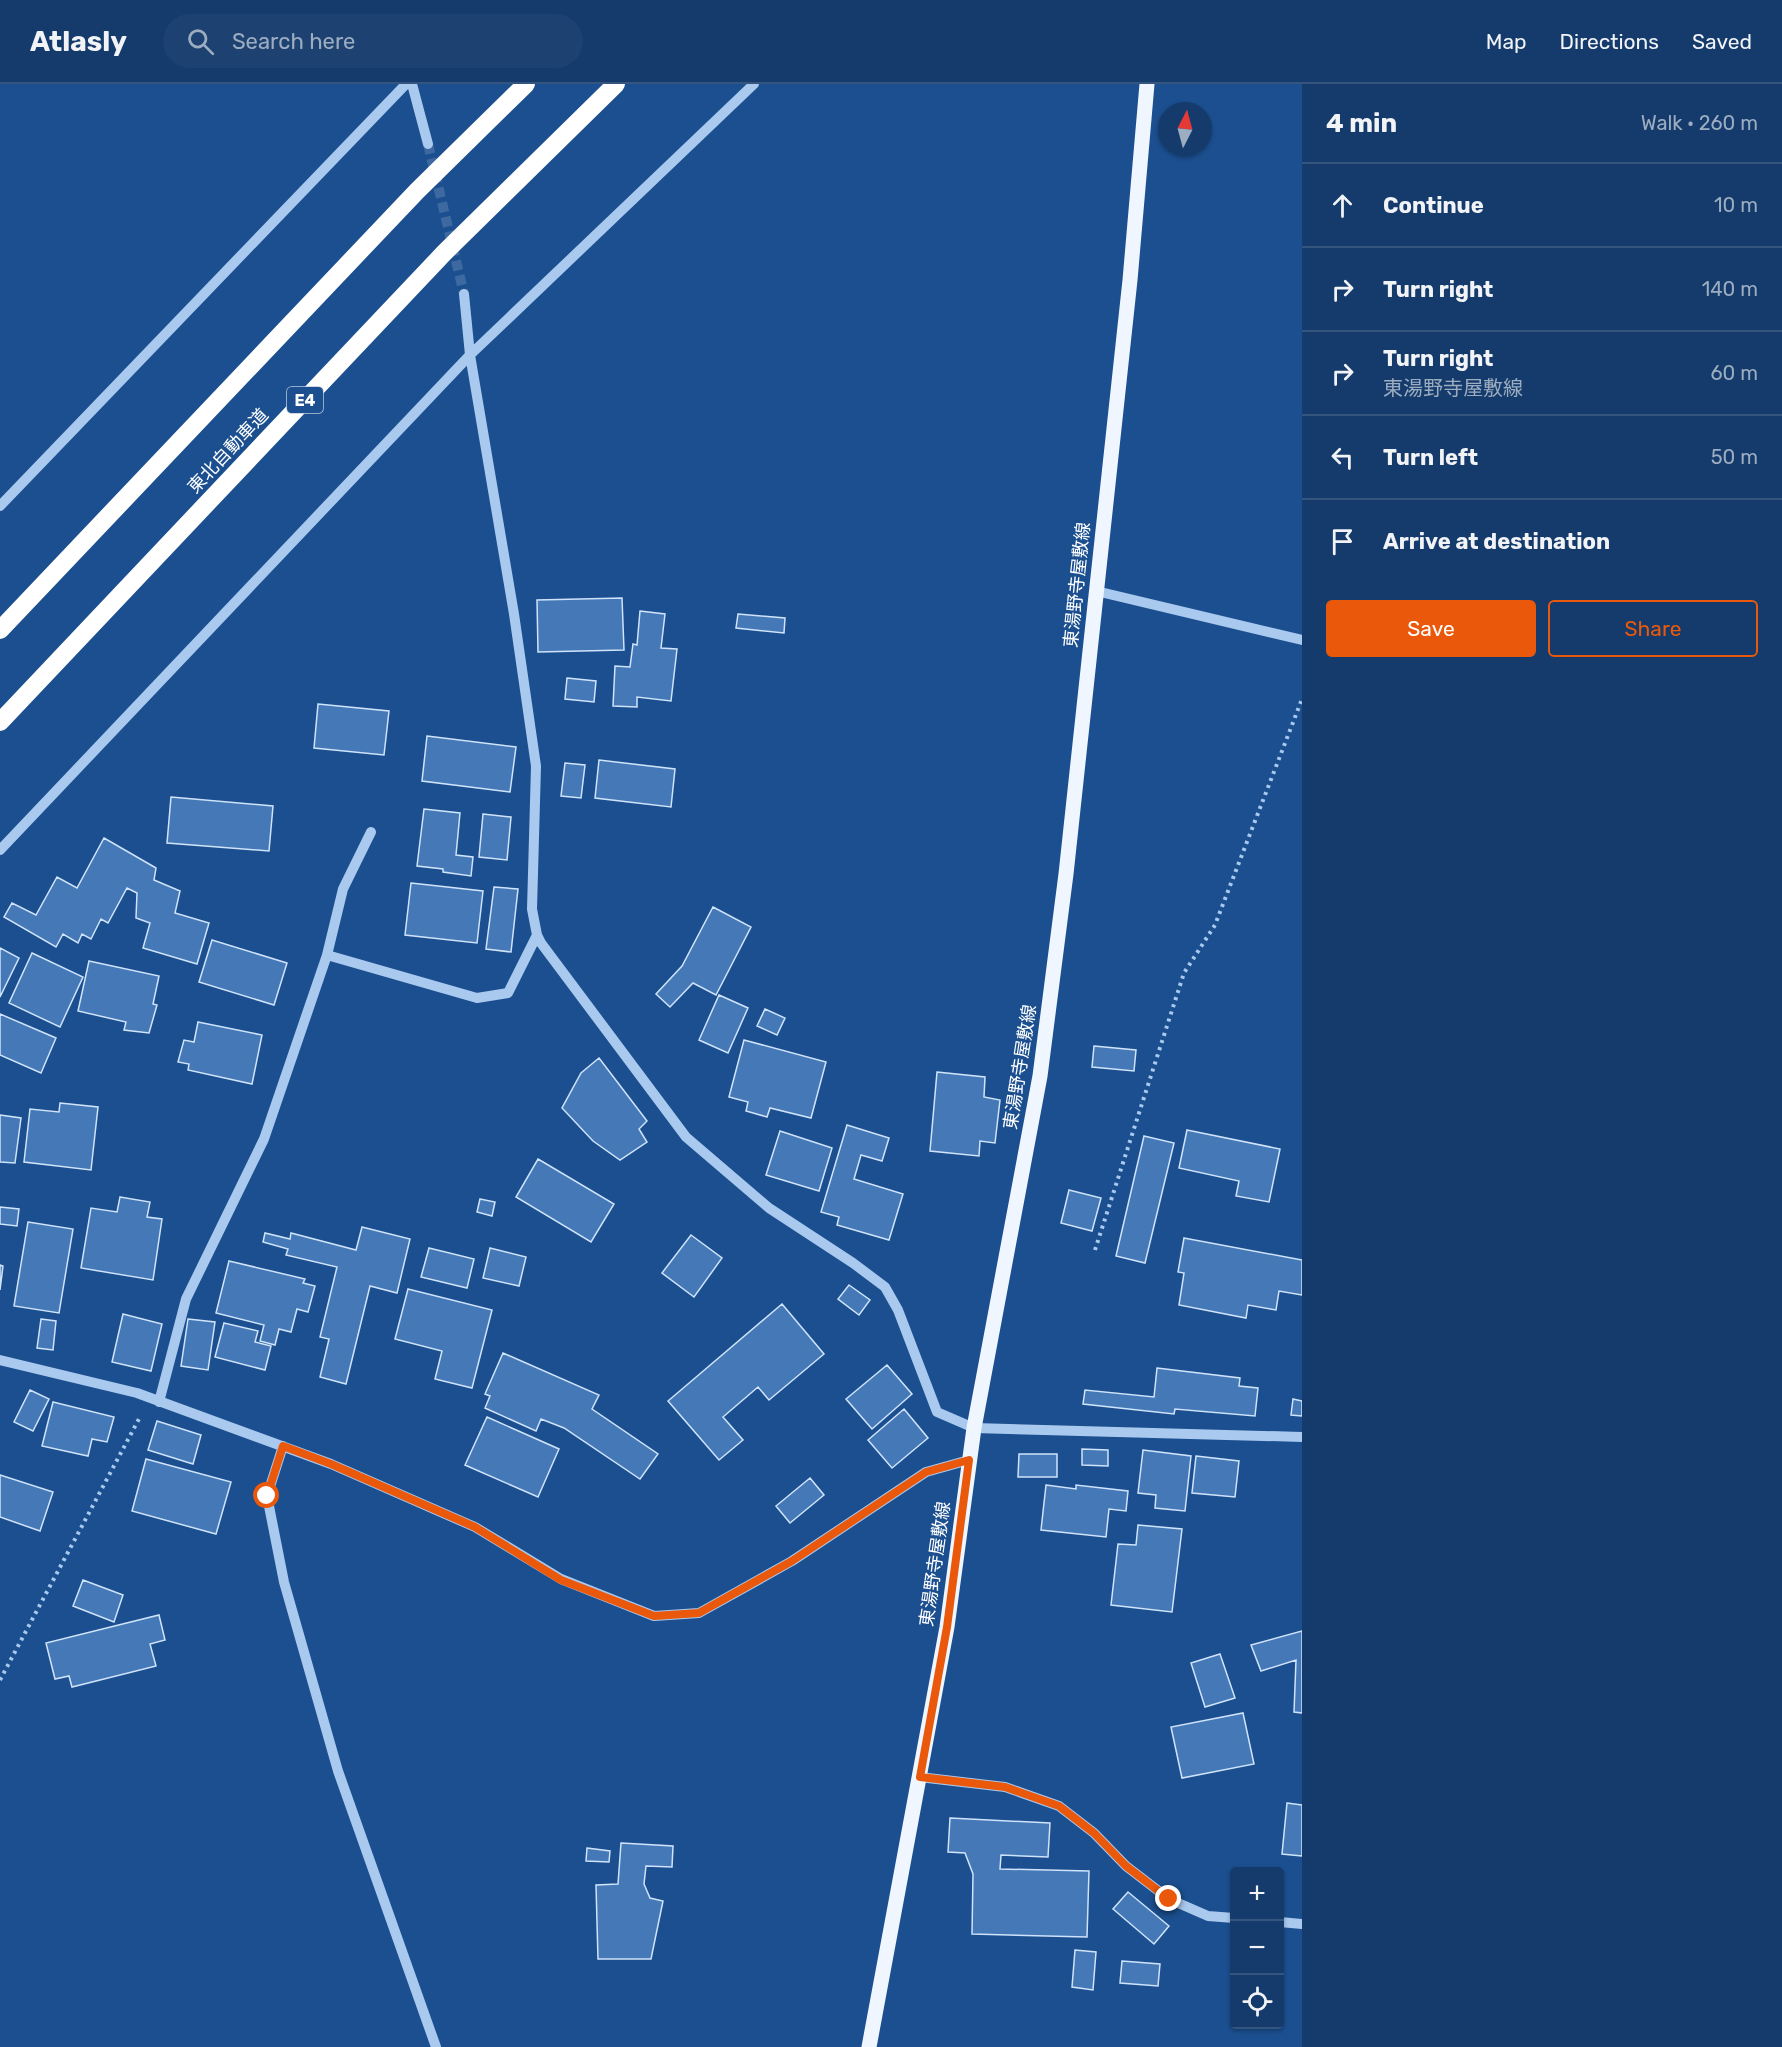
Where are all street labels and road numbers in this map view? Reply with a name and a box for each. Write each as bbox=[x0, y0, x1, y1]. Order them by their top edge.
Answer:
road number: E4 bbox=[287, 387, 323, 413]
street label: 東北自動車道 bbox=[183, 404, 273, 498]
street label: 東湯野寺屋敷線 bbox=[1059, 521, 1095, 649]
street label: 東湯野寺屋敷線 bbox=[999, 1003, 1041, 1131]
street label: 東湯野寺屋敷線 bbox=[915, 1500, 955, 1628]

